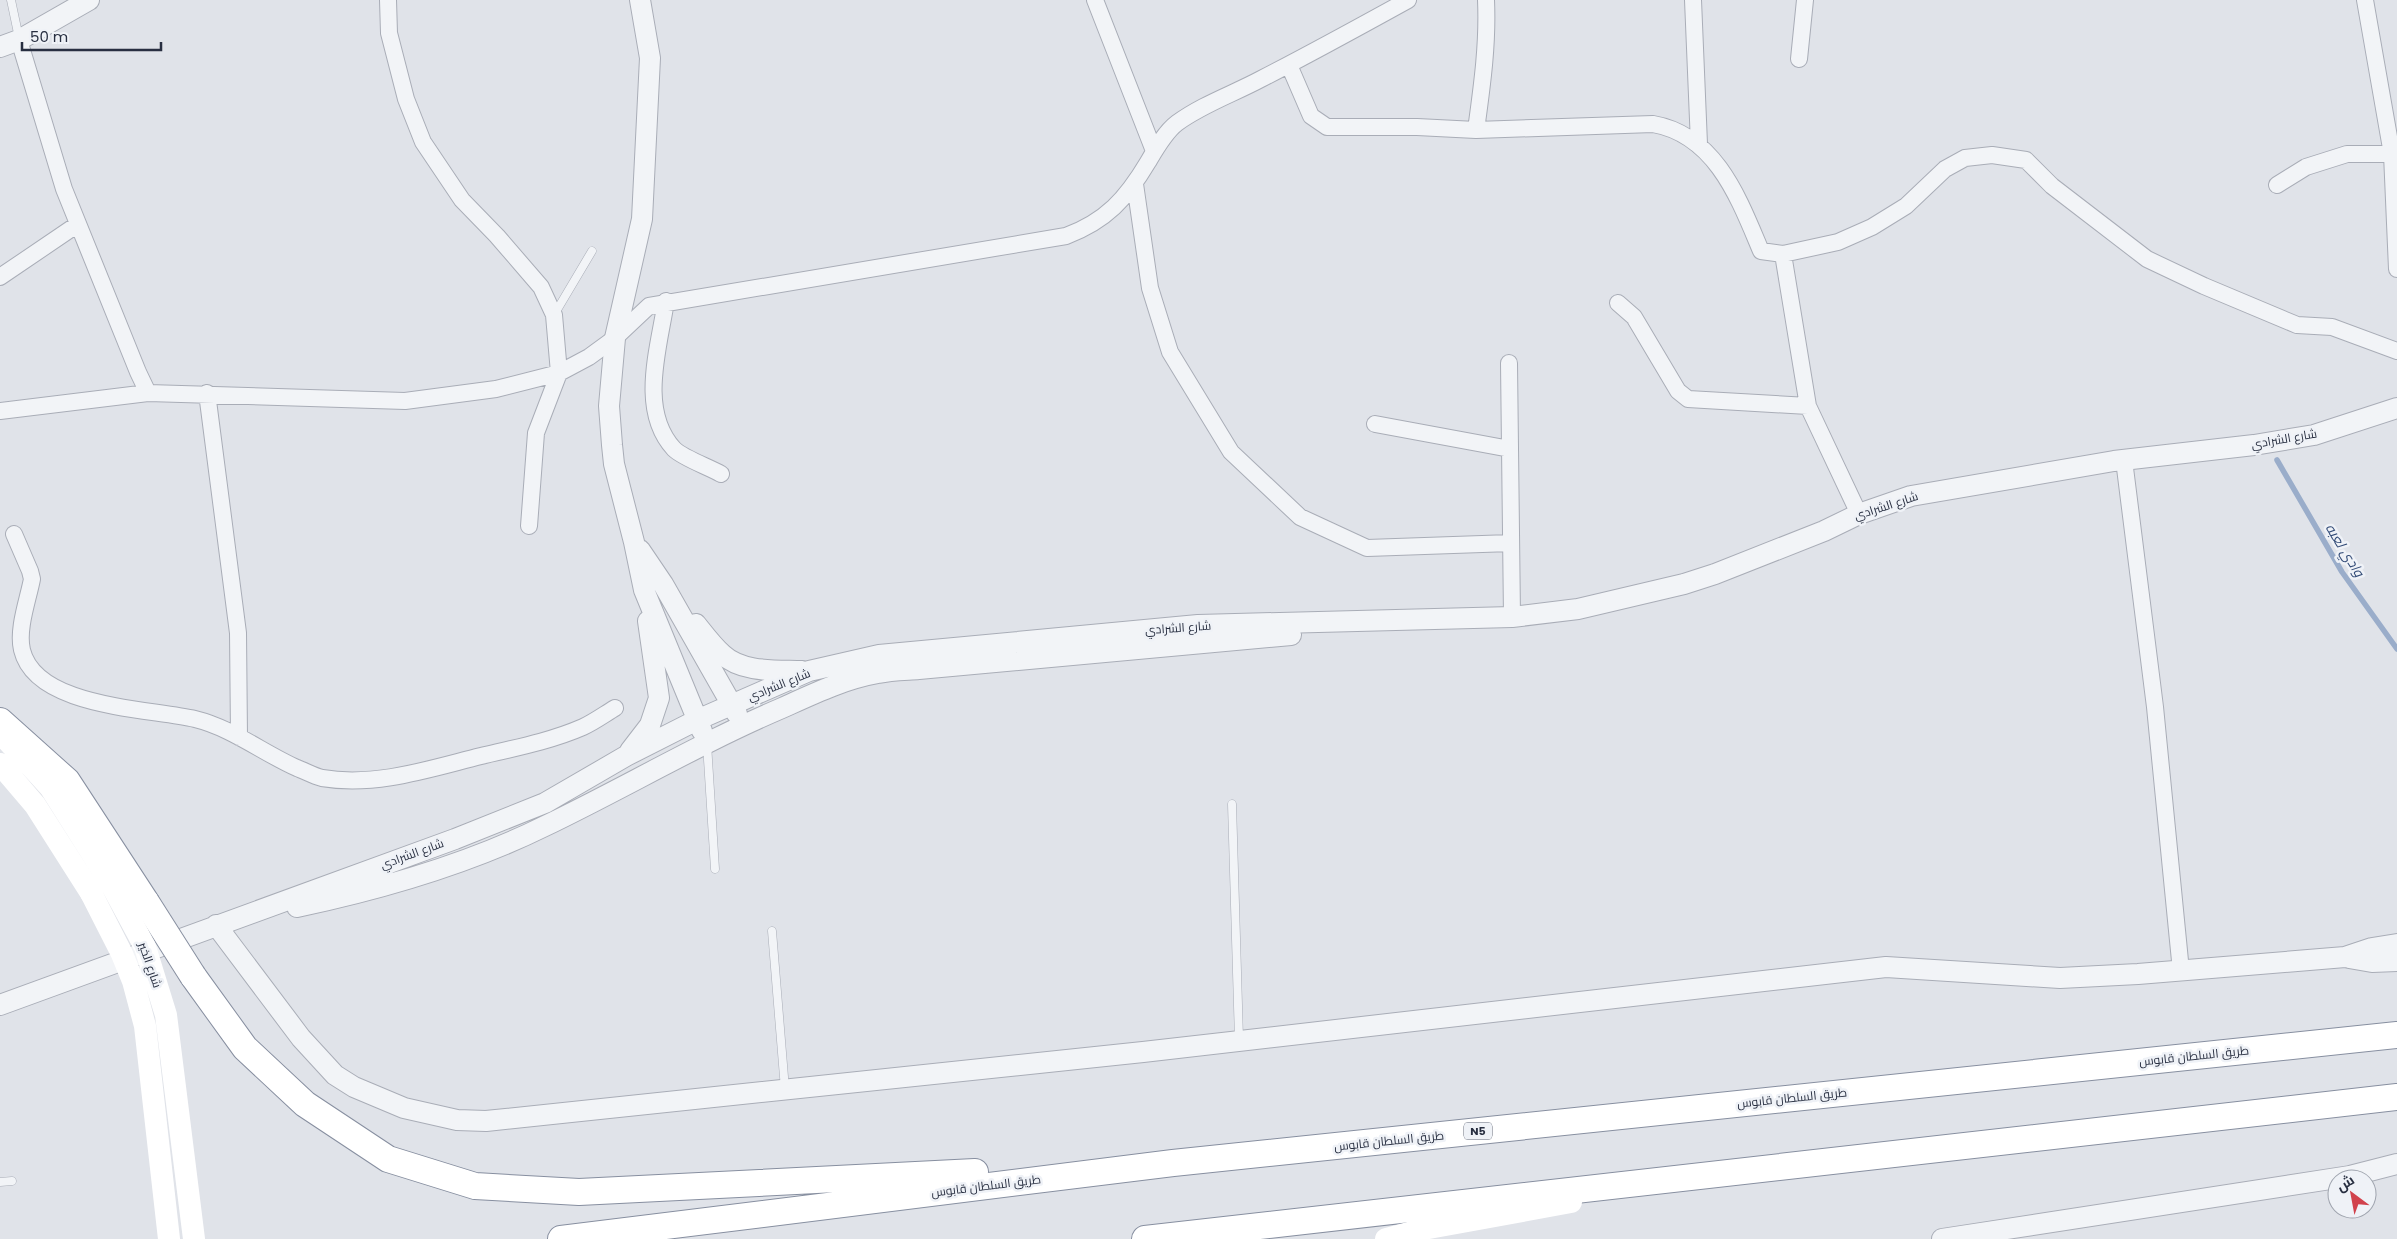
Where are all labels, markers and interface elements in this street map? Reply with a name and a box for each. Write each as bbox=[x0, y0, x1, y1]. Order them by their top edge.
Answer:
scale bar bbox=[22, 20, 161, 52]
text: 50 m bbox=[30, 26, 68, 47]
street label: شارع الشرادي bbox=[2250, 424, 2319, 455]
street label: شارع الشرادي bbox=[1852, 487, 1921, 526]
water label: وادي لعبه bbox=[2319, 519, 2370, 583]
street label: شارع الشرادي bbox=[1144, 617, 1212, 640]
street label: شارع الشرادي bbox=[745, 664, 814, 707]
street label: شارع الشرادي bbox=[378, 834, 447, 875]
street label: شارع الخير bbox=[134, 939, 166, 990]
street label: طريق السلطان قابوس bbox=[2138, 1041, 2250, 1070]
street label: طريق السلطان قابوس bbox=[1736, 1083, 1848, 1112]
road number: N5 bbox=[1464, 1122, 1492, 1140]
street label: طريق السلطان قابوس bbox=[1333, 1126, 1445, 1155]
north arrow bbox=[2327, 1169, 2377, 1219]
street label: طريق السلطان قابوس bbox=[930, 1170, 1042, 1201]
text: ش bbox=[2332, 1170, 2358, 1196]

